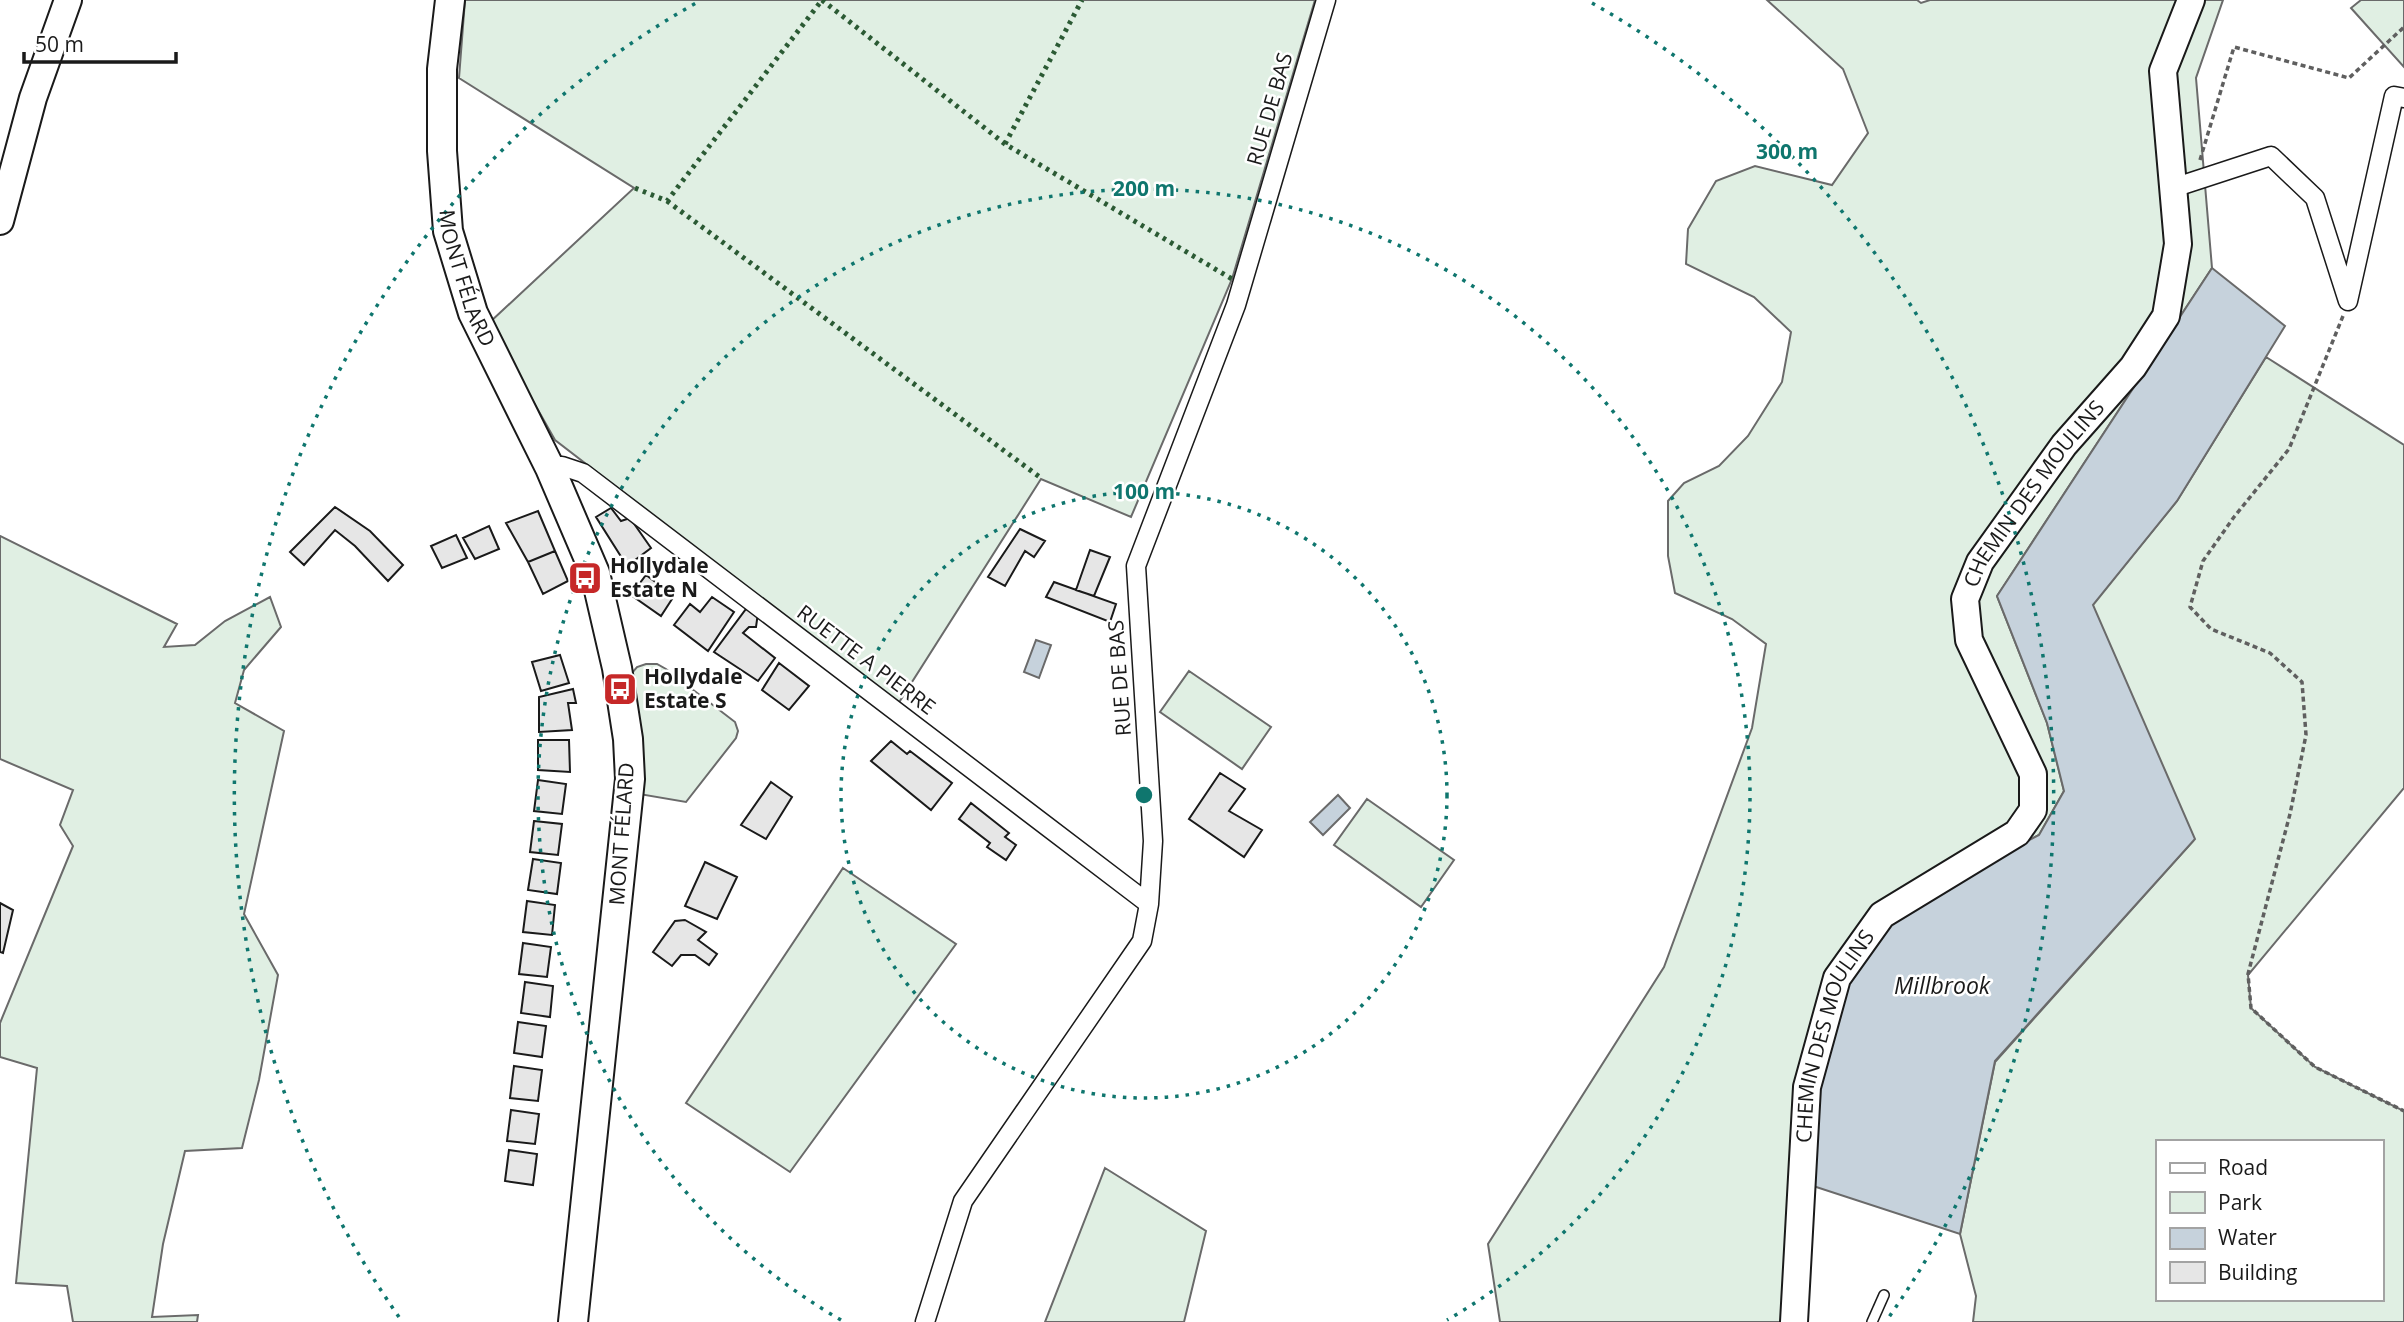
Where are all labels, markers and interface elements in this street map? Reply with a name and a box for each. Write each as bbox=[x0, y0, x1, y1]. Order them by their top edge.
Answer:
scale bar bbox=[24, 21, 177, 65]
text: 50 m bbox=[35, 30, 84, 58]
street label: RUE DE BAS bbox=[1240, 49, 1299, 168]
text: 300 m bbox=[1756, 137, 1818, 165]
text: 200 m bbox=[1113, 174, 1175, 202]
street label: MONT FÉLARD bbox=[433, 209, 503, 351]
street label: CHEMIN DES MOULINS bbox=[1956, 394, 2110, 591]
text: 100 m bbox=[1113, 477, 1175, 505]
place label: Hollydale Estate N bbox=[610, 551, 709, 603]
bus stop icon: Hollydale Estate N bbox=[566, 559, 604, 597]
street label: RUETTE A PIERRE bbox=[792, 598, 942, 721]
street label: RUE DE BAS bbox=[1101, 619, 1137, 737]
place label: Hollydale Estate S bbox=[644, 662, 743, 714]
bus stop icon: Hollydale Estate S bbox=[601, 670, 639, 708]
street label: MONT FÉLARD bbox=[602, 762, 640, 906]
centre of rings bbox=[1132, 783, 1156, 807]
street label: CHEMIN DES MOULINS bbox=[1789, 924, 1880, 1144]
water label: Millbrook bbox=[1894, 969, 1991, 1001]
legend bbox=[2156, 1140, 2383, 1301]
text: Road bbox=[2218, 1153, 2268, 1181]
text: Park bbox=[2218, 1188, 2262, 1216]
text: Water bbox=[2218, 1223, 2277, 1251]
text: Building bbox=[2218, 1258, 2297, 1286]

